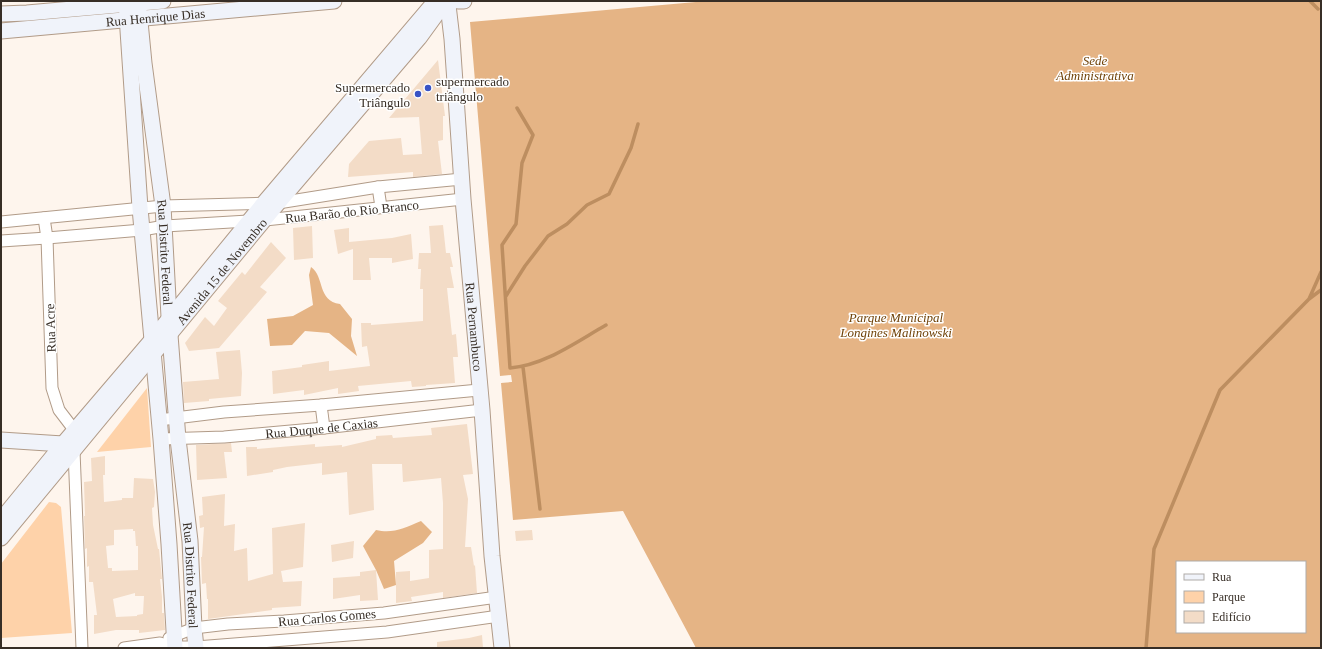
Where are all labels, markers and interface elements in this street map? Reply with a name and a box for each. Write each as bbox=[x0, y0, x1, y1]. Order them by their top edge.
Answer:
street label: Rua Henrique Dias bbox=[105, 6, 206, 30]
park label: Sede Administrativa bbox=[1055, 53, 1134, 83]
place label: supermercado triângulo bbox=[436, 74, 509, 104]
place label: Supermercado Triângulo bbox=[335, 80, 410, 110]
marker: supermercado triângulo bbox=[423, 83, 433, 93]
marker: Supermercado Triângulo bbox=[413, 89, 423, 99]
street label: Rua Barão do Rio Branco bbox=[284, 197, 420, 226]
street label: Rua Distrito Federal bbox=[154, 198, 175, 306]
street label: Avenida 15 de Novembro bbox=[173, 215, 270, 328]
street label: Rua Pernambuco bbox=[463, 282, 485, 372]
street label: Rua Acre bbox=[42, 303, 59, 353]
park label: Parque Municipal Longines Malinowski bbox=[839, 310, 952, 340]
street label: Rua Duque de Caxias bbox=[265, 415, 379, 441]
street label: Rua Distrito Federal bbox=[180, 521, 201, 629]
legend bbox=[1176, 561, 1306, 633]
text: Rua bbox=[1212, 570, 1232, 584]
text: Parque bbox=[1212, 590, 1245, 604]
street label: Rua Carlos Gomes bbox=[277, 606, 377, 629]
text: Edifício bbox=[1212, 610, 1251, 624]

